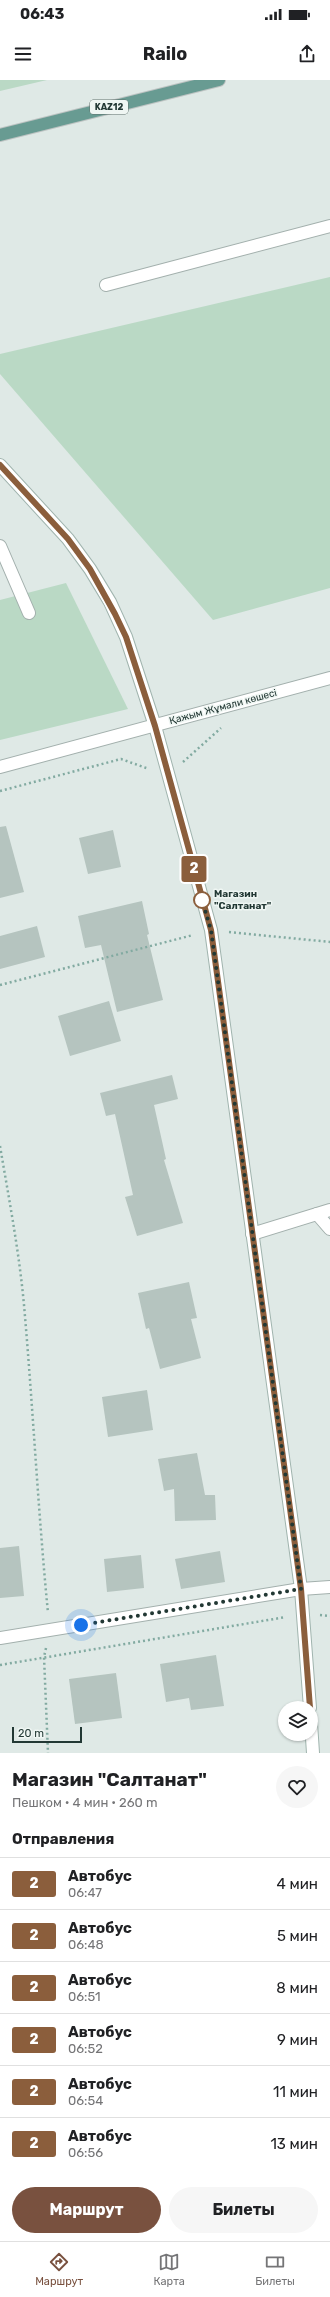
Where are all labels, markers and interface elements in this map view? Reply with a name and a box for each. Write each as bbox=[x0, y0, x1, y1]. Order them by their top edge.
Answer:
text: 06:43 bbox=[20, 5, 64, 23]
icon: menu bbox=[12, 43, 34, 65]
text: Railo bbox=[143, 43, 187, 65]
icon: share bbox=[296, 43, 318, 65]
road number: KAZ12 bbox=[90, 100, 128, 114]
street label: Қажым Жұмали көшесі bbox=[168, 687, 278, 727]
line badge: 2 bbox=[181, 856, 207, 882]
text: 2 bbox=[189, 860, 199, 877]
place label: Магазин "Салтанат" bbox=[214, 888, 272, 912]
marker: Магазин "Салтанат" bbox=[193, 891, 211, 909]
your location bbox=[71, 1615, 91, 1635]
map controls bbox=[278, 1701, 318, 1741]
button: layers bbox=[278, 1701, 318, 1741]
scale bar bbox=[12, 1725, 82, 1744]
text: 20 m bbox=[18, 1727, 44, 1740]
button: heart bbox=[276, 1766, 318, 1808]
text: Магазин "Салтанат" bbox=[12, 1768, 207, 1791]
text: Пешком · 4 мин · 260 m bbox=[12, 1795, 158, 1810]
text: Отправления bbox=[12, 1830, 114, 1848]
text: Автобус bbox=[68, 1867, 132, 1885]
text: 2 bbox=[29, 1875, 39, 1892]
text: 4 мин bbox=[277, 1875, 318, 1893]
text: 06:47 bbox=[68, 1885, 102, 1900]
text: Автобус bbox=[68, 1919, 132, 1937]
text: 2 bbox=[29, 1927, 39, 1944]
text: 5 мин bbox=[277, 1927, 318, 1945]
text: 06:48 bbox=[68, 1937, 104, 1952]
text: Автобус bbox=[68, 1971, 132, 1989]
text: 2 bbox=[29, 1979, 39, 1996]
text: 8 мин bbox=[276, 1979, 318, 1997]
text: 06:51 bbox=[68, 1989, 101, 2004]
text: Автобус bbox=[68, 2023, 132, 2041]
text: 2 bbox=[29, 2031, 39, 2048]
text: 9 мин bbox=[277, 2031, 318, 2049]
text: 06:52 bbox=[68, 2041, 103, 2056]
text: Автобус bbox=[68, 2075, 132, 2093]
text: 2 bbox=[29, 2083, 39, 2100]
text: 11 мин bbox=[273, 2083, 318, 2101]
text: 06:54 bbox=[68, 2093, 103, 2108]
text: Автобус bbox=[68, 2127, 132, 2145]
text: 2 bbox=[29, 2135, 39, 2152]
text: 13 мин bbox=[270, 2135, 318, 2153]
text: 06:56 bbox=[68, 2145, 103, 2160]
button: Маршрут bbox=[12, 2187, 161, 2233]
button: Билеты bbox=[169, 2187, 318, 2233]
tab: Маршрут bbox=[35, 2251, 83, 2288]
tab: Карта bbox=[153, 2251, 185, 2288]
tab: Билеты bbox=[255, 2251, 295, 2288]

